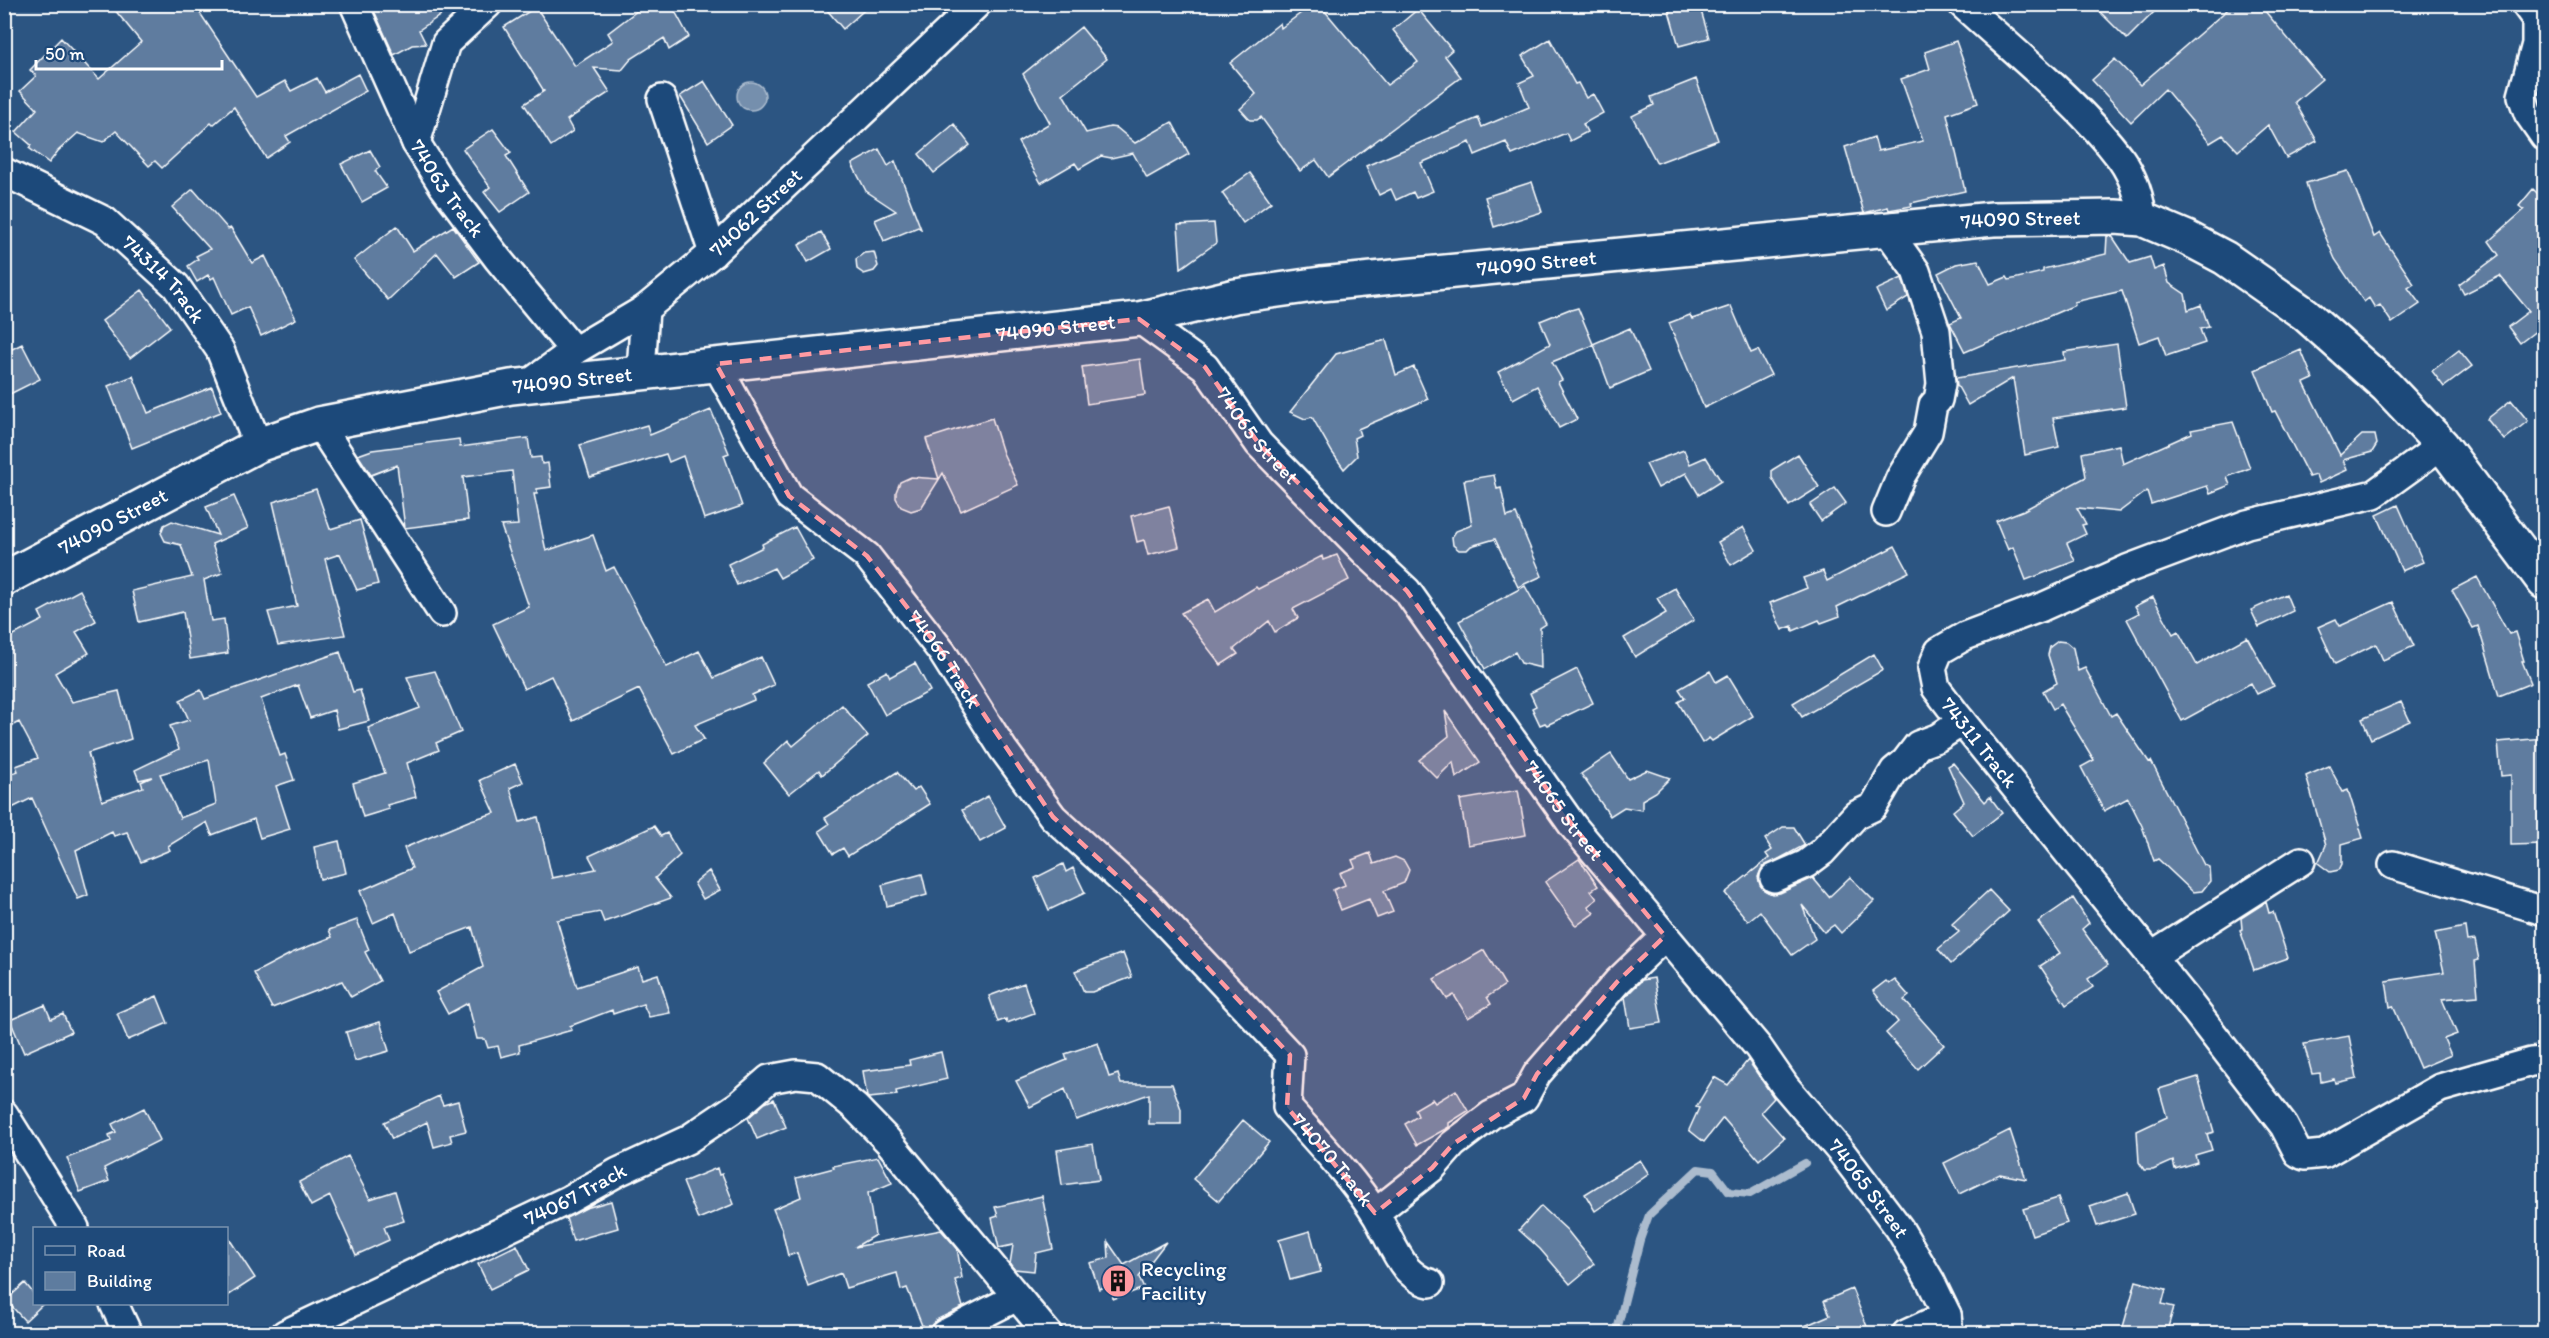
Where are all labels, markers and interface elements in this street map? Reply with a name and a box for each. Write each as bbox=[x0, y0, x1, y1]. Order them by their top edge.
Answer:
scale bar bbox=[36, 33, 222, 71]
text: 50 m bbox=[45, 43, 85, 65]
street label: 74063 Track bbox=[405, 135, 490, 242]
street label: 74062 Street bbox=[704, 163, 807, 262]
street label: 74090 Street bbox=[1959, 205, 2081, 234]
street label: 74314 Track bbox=[117, 230, 211, 328]
street label: 74090 Street bbox=[1475, 244, 1598, 281]
street label: 74090 Street bbox=[994, 309, 1117, 346]
street label: 74090 Street bbox=[511, 361, 634, 399]
street label: 74065 Street bbox=[1211, 382, 1304, 489]
street label: 74090 Street bbox=[54, 482, 172, 560]
street label: 74066 Track bbox=[902, 605, 987, 712]
street label: 74311 Track bbox=[1936, 692, 2023, 792]
street label: 74065 Street bbox=[1519, 755, 1609, 865]
street label: 74070 Track bbox=[1286, 1108, 1379, 1211]
street label: 74065 Street bbox=[1823, 1133, 1915, 1242]
street label: 74067 Track bbox=[520, 1157, 630, 1231]
legend bbox=[33, 1227, 228, 1305]
text: Road bbox=[87, 1240, 126, 1262]
place label: Recycling Facility bbox=[1141, 1256, 1227, 1305]
building icon: Recycling Facility bbox=[1100, 1263, 1136, 1299]
text: Building bbox=[87, 1270, 153, 1292]

